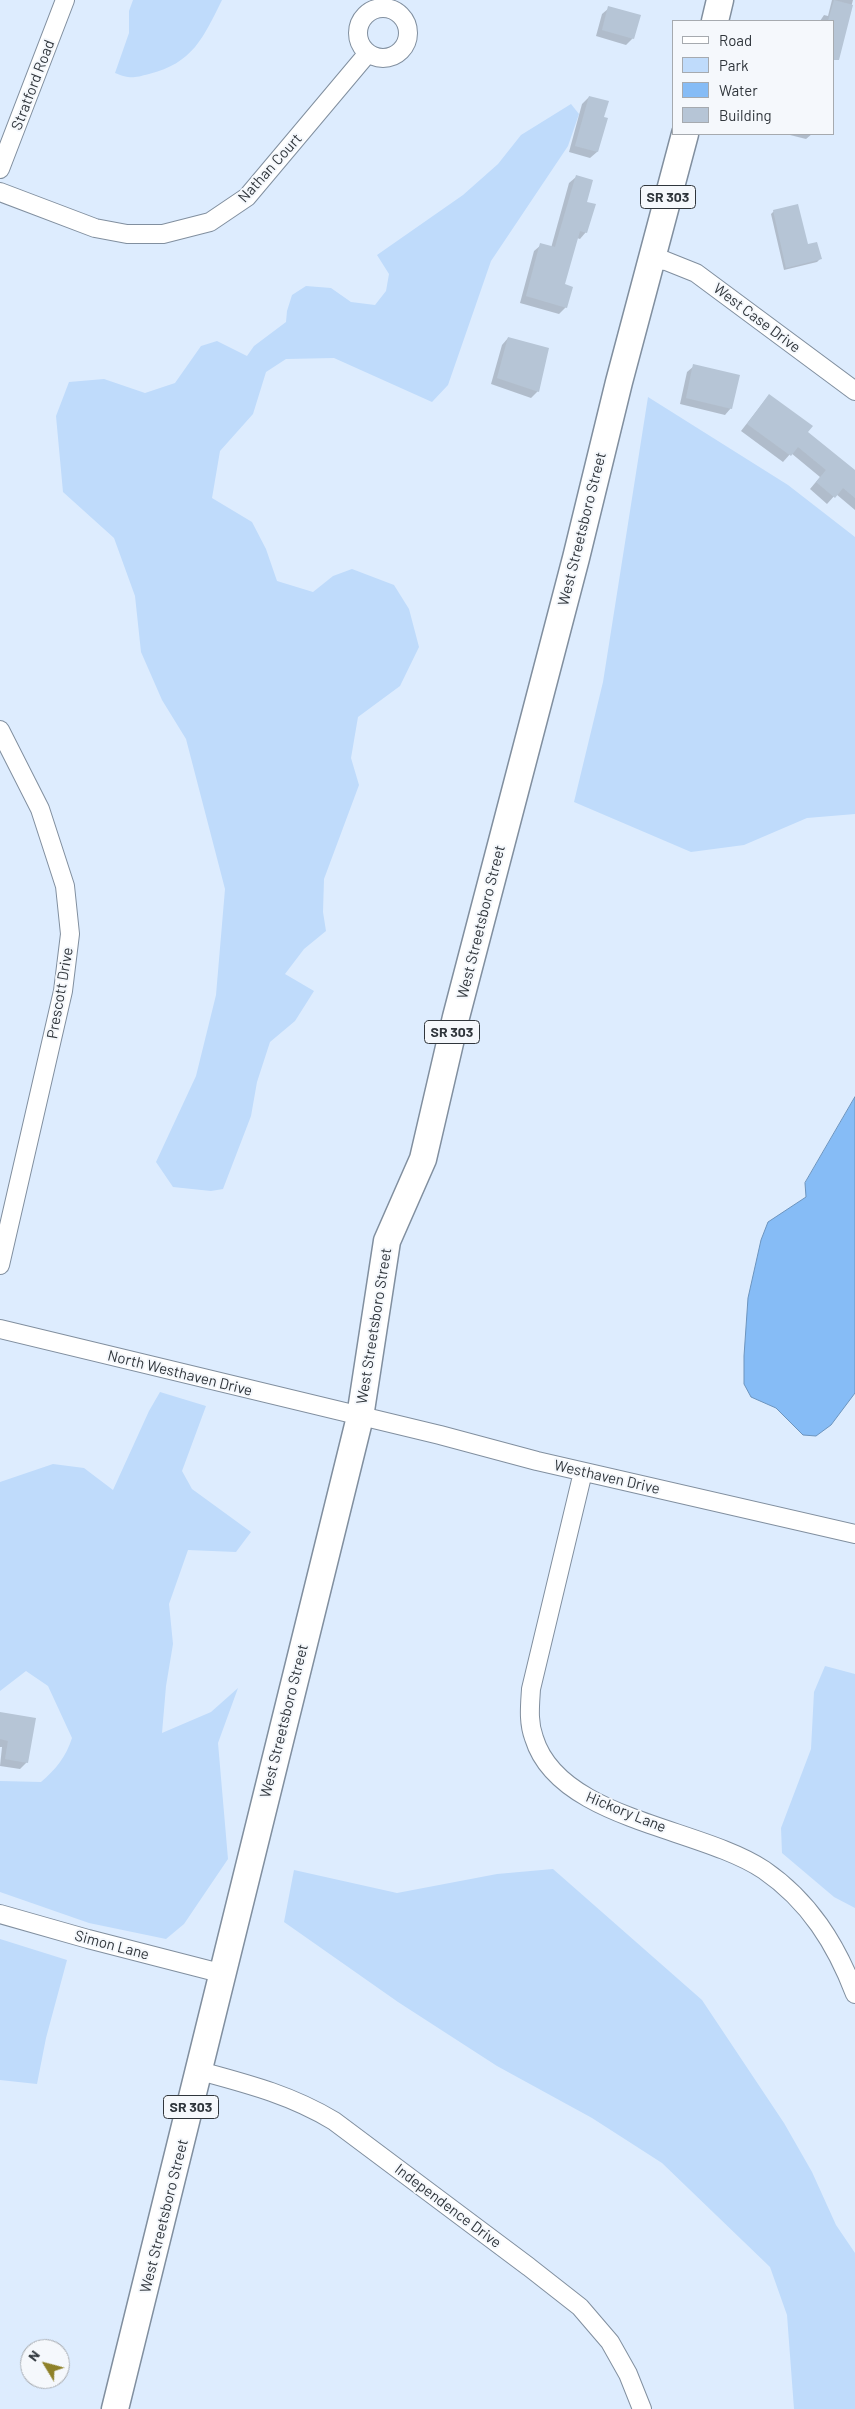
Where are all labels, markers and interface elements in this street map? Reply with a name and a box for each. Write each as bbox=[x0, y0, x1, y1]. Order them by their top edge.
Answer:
legend bbox=[672, 20, 835, 135]
text: Road bbox=[719, 31, 752, 49]
street label: Stratford Road bbox=[8, 37, 58, 133]
text: Park bbox=[719, 56, 748, 74]
text: Water bbox=[719, 81, 758, 99]
text: Building bbox=[719, 106, 772, 124]
street label: Nathan Court bbox=[234, 130, 306, 206]
road number: SR 303 bbox=[640, 186, 696, 208]
street label: West Case Drive bbox=[710, 279, 804, 357]
street label: West Streetsboro Street bbox=[554, 450, 610, 608]
street label: West Streetsboro Street bbox=[453, 843, 509, 1001]
street label: Prescott Drive bbox=[43, 946, 77, 1040]
road number: SR 303 bbox=[424, 1020, 480, 1044]
street label: West Streetsboro Street bbox=[353, 1247, 395, 1405]
street label: North Westhaven Drive bbox=[106, 1346, 254, 1400]
street label: Westhaven Drive bbox=[552, 1456, 662, 1498]
street label: West Streetsboro Street bbox=[256, 1642, 312, 1800]
street label: Hickory Lane bbox=[583, 1788, 669, 1836]
street label: Simon Lane bbox=[73, 1926, 151, 1964]
road number: SR 303 bbox=[164, 2096, 218, 2118]
street label: West Streetsboro Street bbox=[136, 2137, 192, 2295]
street label: Independence Drive bbox=[391, 2160, 505, 2252]
north arrow bbox=[20, 2339, 70, 2389]
text: N bbox=[24, 2346, 43, 2364]

